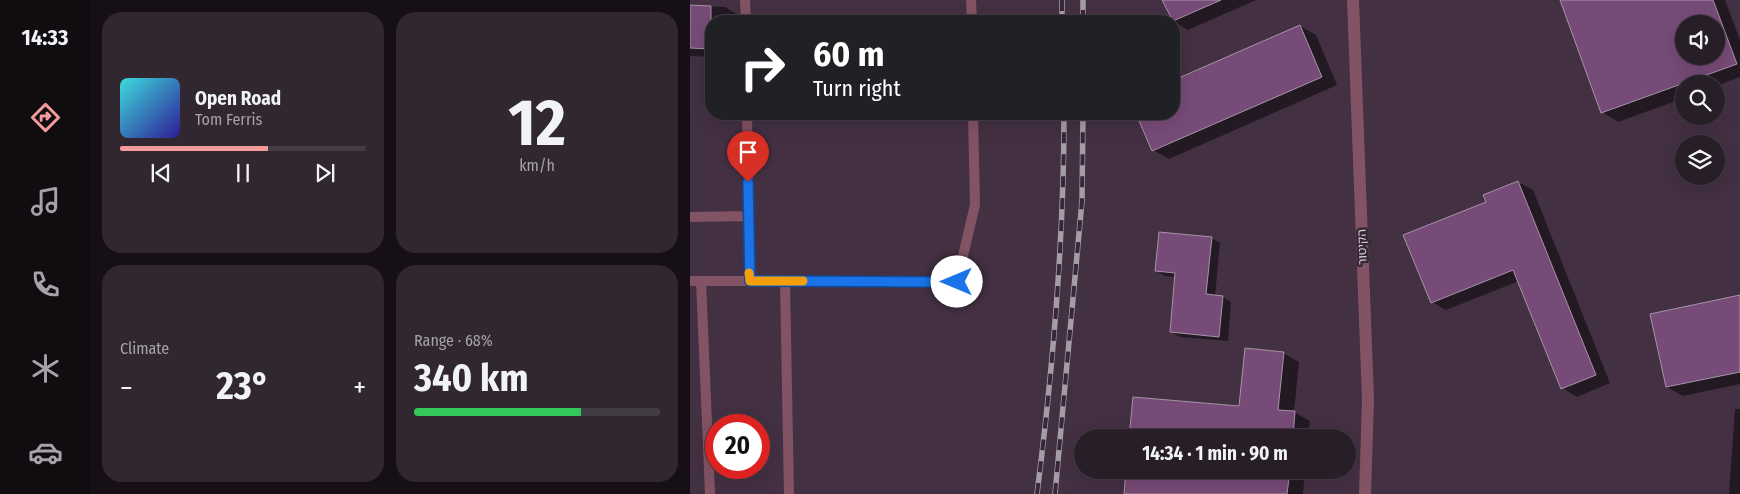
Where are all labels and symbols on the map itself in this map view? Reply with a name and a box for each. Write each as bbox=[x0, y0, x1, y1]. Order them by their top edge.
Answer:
pin bbox=[727, 131, 769, 182]
street label: הקיטור bbox=[1354, 229, 1370, 265]
position arrow bbox=[930, 255, 982, 307]
speed limit sign: 20 bbox=[705, 414, 770, 479]

